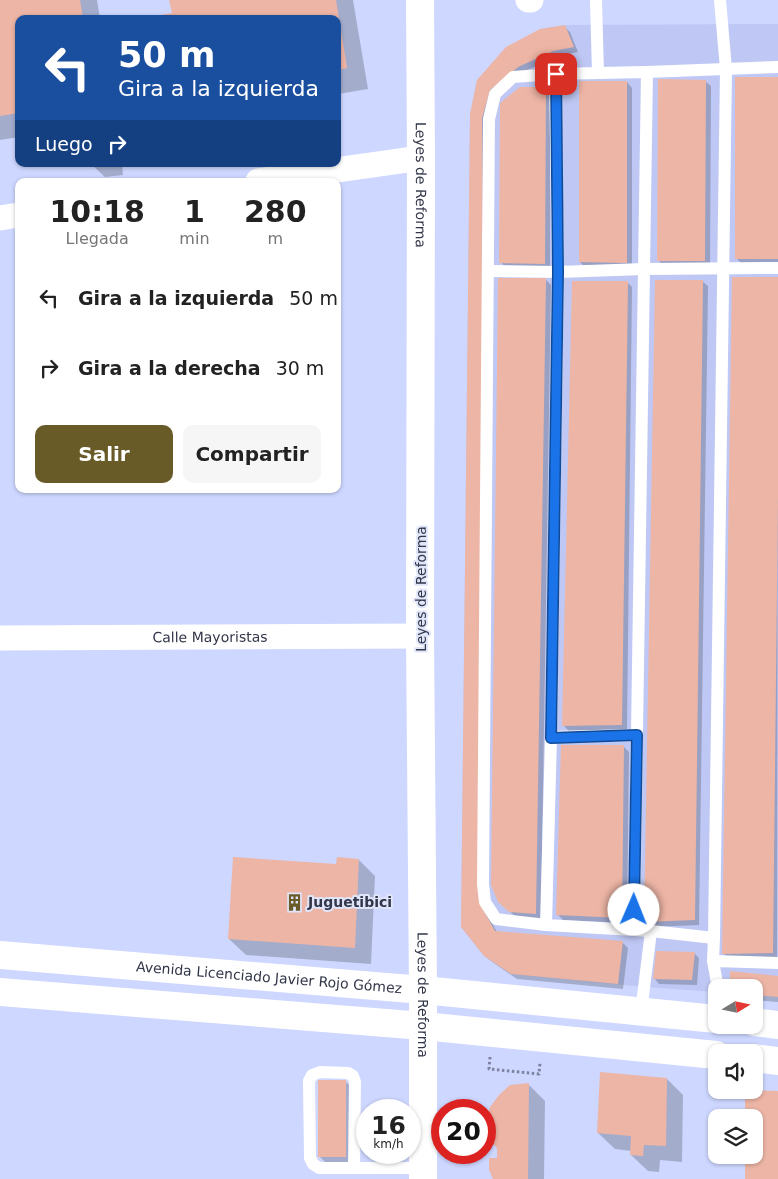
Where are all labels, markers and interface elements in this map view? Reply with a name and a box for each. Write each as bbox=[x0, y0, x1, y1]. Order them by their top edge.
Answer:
icon: left bbox=[35, 35, 100, 100]
text: 50 m bbox=[118, 35, 215, 75]
pin bbox=[535, 53, 577, 95]
icon: arrive bbox=[542, 60, 570, 88]
text: Gira a la izquierda bbox=[118, 76, 319, 101]
street label: Leyes de Reforma bbox=[413, 122, 429, 248]
icon: right bbox=[103, 130, 131, 158]
text: Luego bbox=[35, 133, 93, 155]
text: 10:18 bbox=[49, 194, 145, 229]
text: 1 bbox=[184, 194, 205, 229]
text: 280 bbox=[244, 194, 307, 229]
text: Llegada bbox=[66, 229, 129, 248]
text: min bbox=[179, 229, 210, 248]
text: m bbox=[267, 229, 283, 248]
icon: left bbox=[35, 284, 63, 312]
text: Gira a la izquierda bbox=[78, 287, 274, 309]
text: 50 m bbox=[289, 287, 338, 309]
icon: right bbox=[35, 354, 63, 382]
text: Gira a la derecha bbox=[78, 357, 261, 379]
text: 30 m bbox=[276, 357, 324, 379]
button: Salir bbox=[35, 425, 173, 483]
button: Compartir bbox=[183, 425, 321, 483]
street label: Leyes de Reforma bbox=[413, 526, 429, 652]
street label: Calle Mayoristas bbox=[152, 629, 268, 645]
position arrow bbox=[607, 883, 659, 935]
building icon: Juguetibici bbox=[284, 892, 304, 912]
place label: Juguetibici bbox=[307, 894, 392, 910]
street label: Leyes de Reforma bbox=[415, 932, 431, 1058]
street label: Avenida Licenciado Javier Rojo Gómez bbox=[135, 958, 403, 996]
north arrow bbox=[708, 979, 762, 1034]
map controls bbox=[708, 979, 763, 1164]
button: sound bbox=[708, 1044, 763, 1099]
speed limit sign: 20 bbox=[431, 1099, 496, 1164]
button: layers bbox=[708, 1109, 763, 1164]
text: 16 bbox=[371, 1111, 406, 1140]
text: km/h bbox=[373, 1137, 404, 1151]

